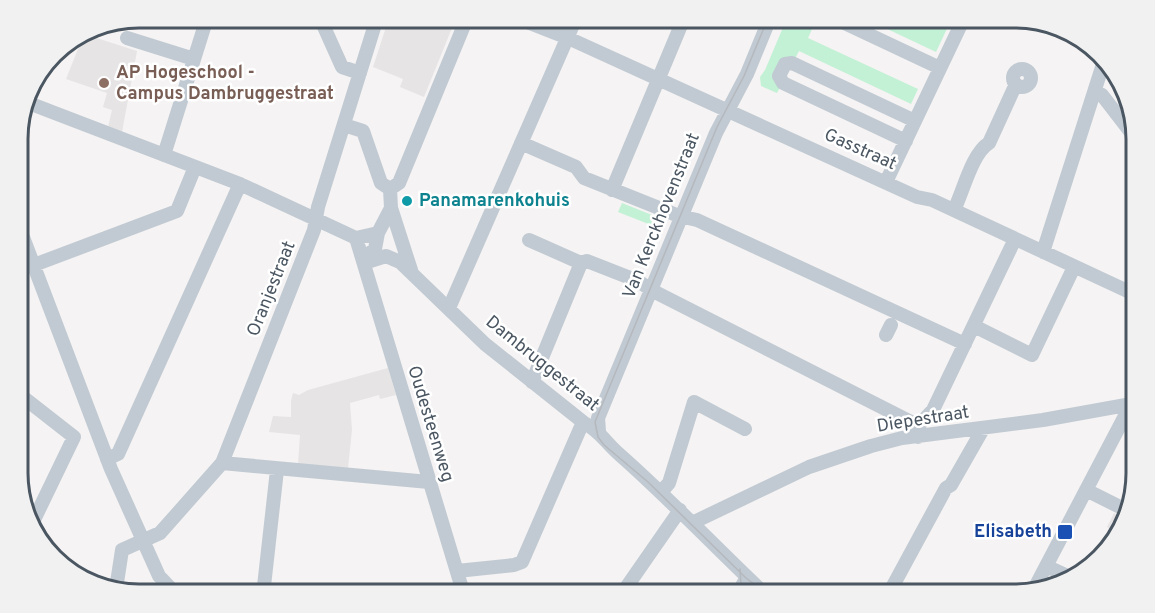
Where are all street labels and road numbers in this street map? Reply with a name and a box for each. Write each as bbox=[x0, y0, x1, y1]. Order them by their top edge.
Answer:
street label: Gasstraat bbox=[820, 124, 900, 176]
street label: Van Kerckhovenstraat bbox=[618, 130, 706, 302]
street label: Oranjestraat bbox=[242, 238, 302, 340]
street label: Dambruggestraat bbox=[480, 311, 604, 417]
street label: Oudesteenweg bbox=[401, 363, 459, 485]
street label: Diepestraat bbox=[875, 401, 971, 439]

